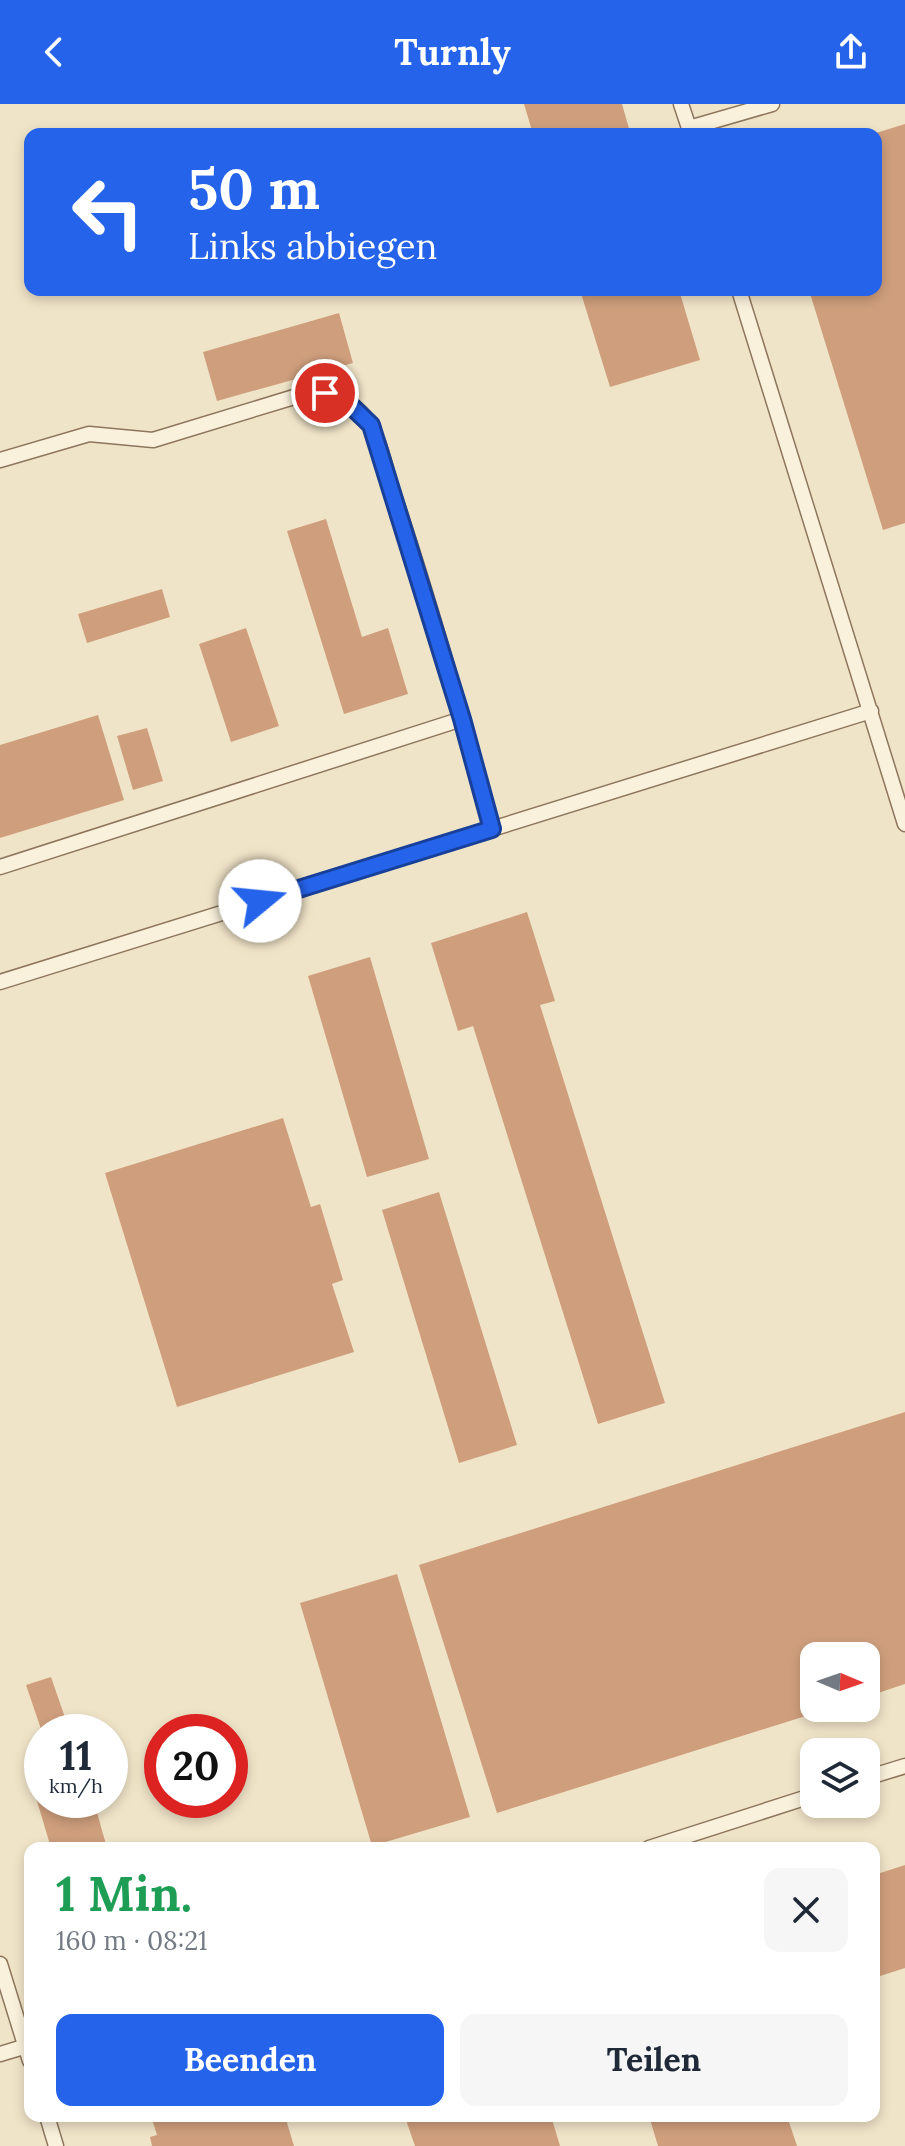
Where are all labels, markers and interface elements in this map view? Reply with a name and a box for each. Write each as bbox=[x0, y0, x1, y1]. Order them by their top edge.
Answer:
text: Turnly bbox=[394, 29, 511, 75]
icon: back bbox=[32, 30, 76, 74]
icon: share bbox=[829, 30, 873, 74]
text: 50 m bbox=[188, 153, 320, 224]
icon: left bbox=[56, 160, 160, 264]
text: Links abbiegen bbox=[188, 223, 437, 269]
pin bbox=[291, 359, 359, 427]
icon: arrive bbox=[303, 371, 347, 415]
position arrow bbox=[218, 859, 302, 943]
north arrow bbox=[800, 1642, 880, 1722]
map controls bbox=[800, 1642, 880, 1818]
speed limit sign: 20 bbox=[144, 1714, 248, 1818]
text: 11 bbox=[60, 1730, 92, 1781]
button: layers bbox=[800, 1738, 880, 1818]
text: km/h bbox=[49, 1773, 103, 1798]
text: 1 Min. bbox=[56, 1863, 192, 1924]
button: close bbox=[764, 1868, 848, 1952]
text: 160 m · 08:21 bbox=[56, 1924, 208, 1957]
button: Beenden bbox=[56, 2014, 444, 2106]
button: Teilen bbox=[460, 2014, 848, 2106]

